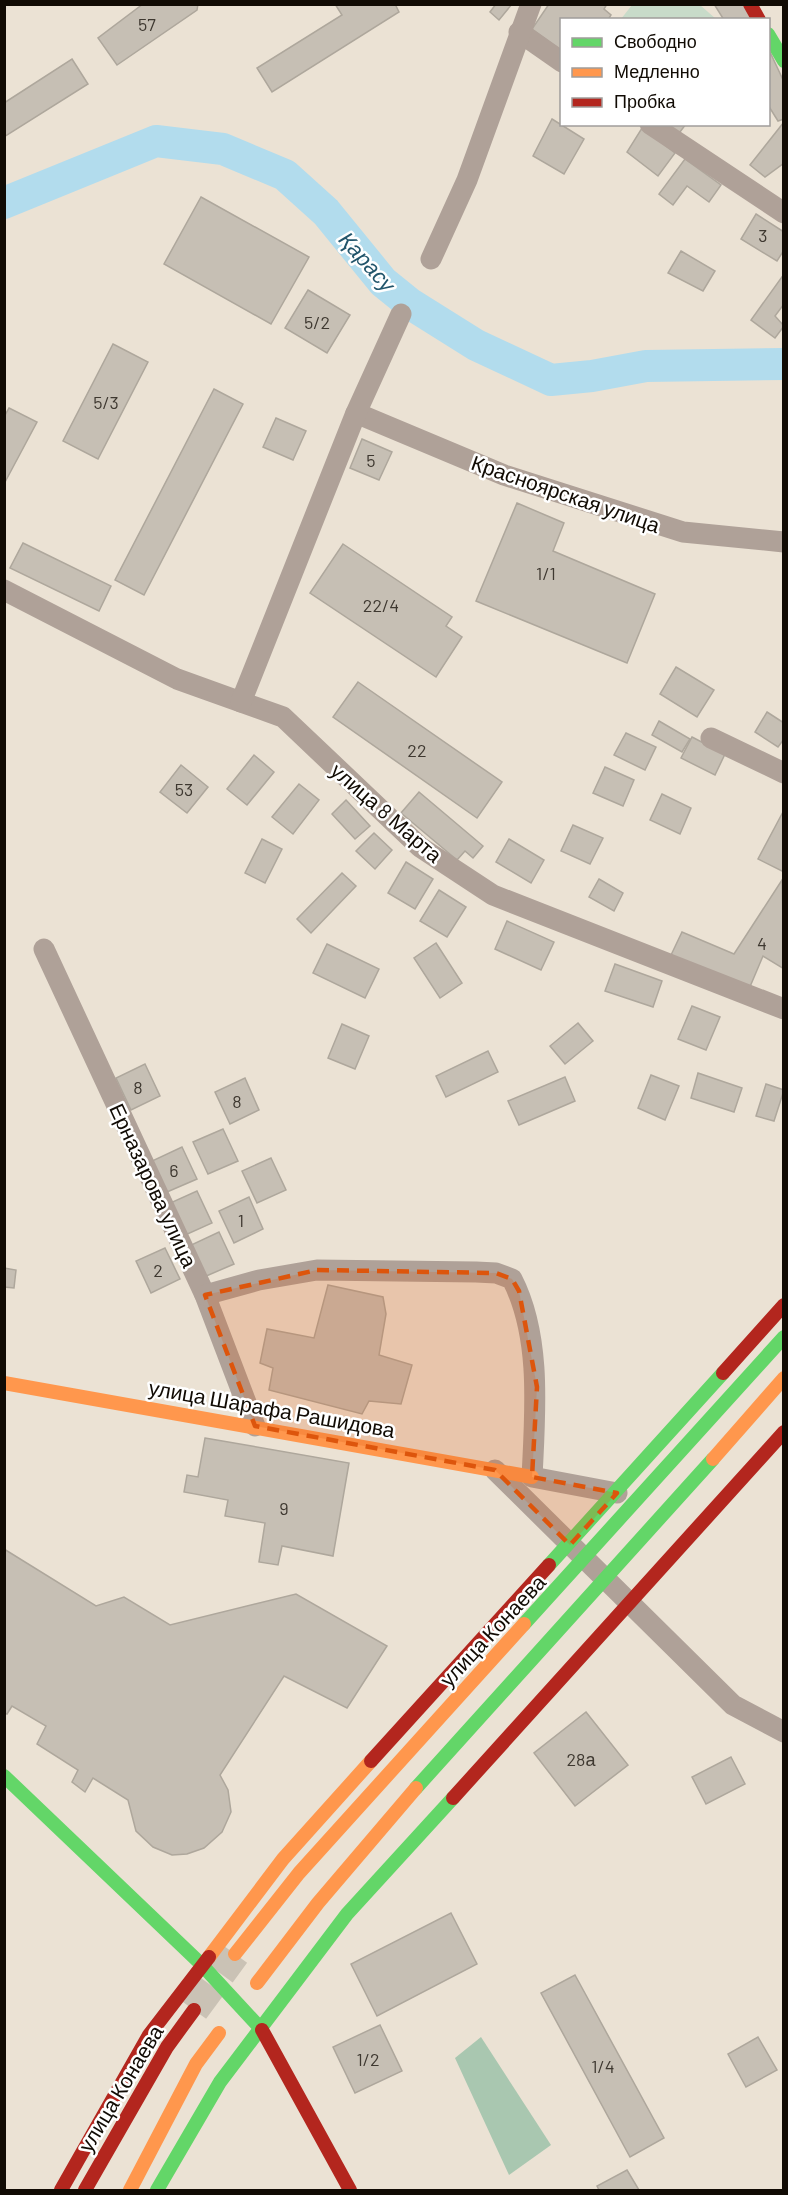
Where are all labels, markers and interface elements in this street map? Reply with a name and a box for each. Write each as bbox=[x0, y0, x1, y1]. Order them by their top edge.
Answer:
house number: 57 bbox=[138, 13, 156, 35]
legend bbox=[560, 18, 770, 126]
text: Свободно bbox=[614, 30, 697, 52]
text: Медленно bbox=[614, 60, 700, 82]
text: Пробка bbox=[614, 90, 677, 112]
house number: 3 bbox=[758, 224, 768, 246]
water label: Қарасу bbox=[334, 226, 403, 298]
house number: 5/2 bbox=[304, 311, 330, 333]
house number: 5/3 bbox=[93, 391, 119, 413]
house number: 5 bbox=[366, 449, 376, 471]
street label: Красноярская улица bbox=[469, 449, 664, 537]
house number: 1/1 bbox=[536, 562, 556, 584]
house number: 22/4 bbox=[363, 594, 399, 616]
house number: 22 bbox=[407, 739, 427, 761]
street label: улица 8 Марта bbox=[326, 757, 448, 867]
house number: 53 bbox=[175, 778, 193, 800]
house number: 4 bbox=[757, 932, 767, 954]
house number: 8 bbox=[133, 1076, 143, 1098]
house number: 8 bbox=[232, 1090, 242, 1112]
street label: Ерназарова улица bbox=[105, 1099, 203, 1271]
house number: 6 bbox=[169, 1159, 179, 1181]
house number: 1 bbox=[238, 1209, 244, 1231]
house number: 2 bbox=[153, 1259, 163, 1281]
street label: улица Шарафа Рашидова bbox=[147, 1374, 397, 1442]
house number: 9 bbox=[279, 1497, 289, 1519]
street label: улица Конаева bbox=[434, 1569, 550, 1691]
house number: 28а bbox=[566, 1748, 597, 1770]
street label: улица Конаева bbox=[72, 2020, 168, 2156]
house number: 1/2 bbox=[356, 2048, 380, 2070]
house number: 1/4 bbox=[591, 2055, 615, 2077]

